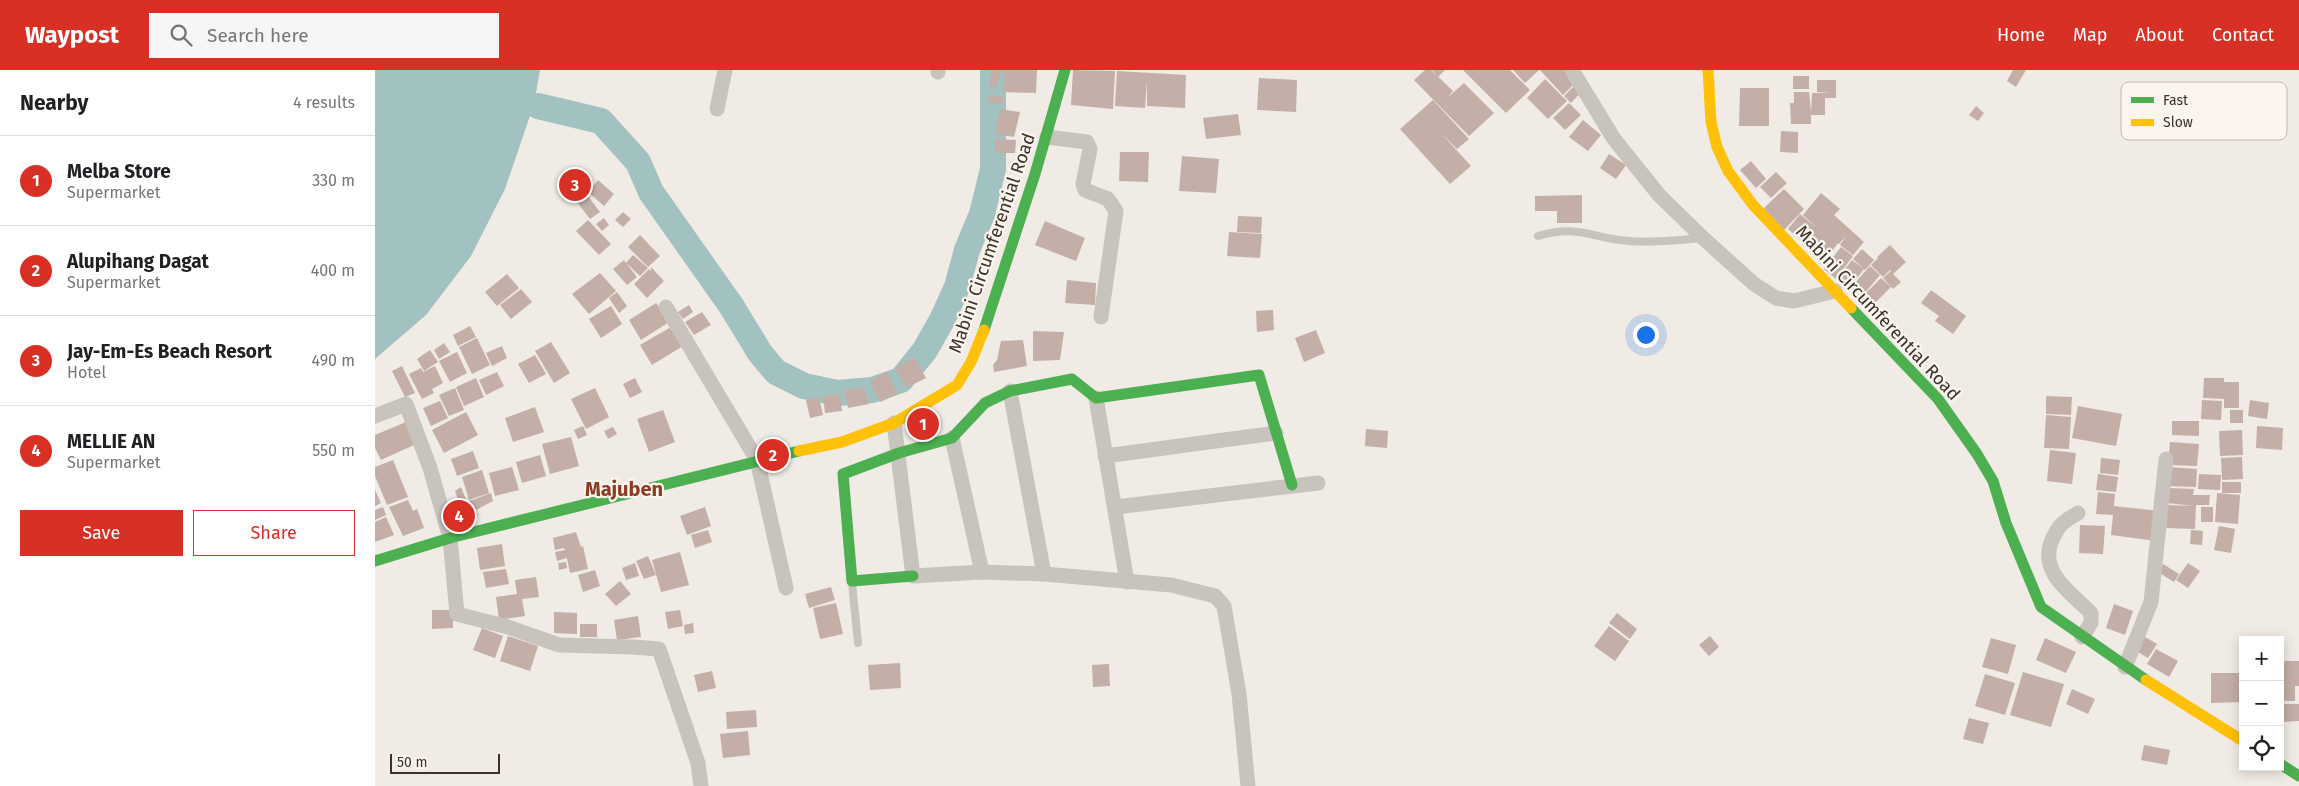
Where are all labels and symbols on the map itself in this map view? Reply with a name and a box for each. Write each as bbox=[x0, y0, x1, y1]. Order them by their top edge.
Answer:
legend bbox=[2121, 82, 2287, 140]
text: Fast bbox=[2163, 92, 2189, 109]
text: Slow bbox=[2163, 114, 2193, 131]
street label: Mabini Circumferential Road bbox=[944, 130, 1040, 356]
pin: 3 bbox=[559, 166, 591, 204]
street label: Mabini Circumferential Road bbox=[1791, 221, 1965, 405]
your location bbox=[1633, 322, 1659, 348]
pin: 1 bbox=[907, 405, 939, 443]
pin: 2 bbox=[757, 436, 789, 474]
district label: Majuben bbox=[585, 477, 663, 501]
pin: 4 bbox=[443, 497, 475, 535]
scale bar bbox=[390, 751, 500, 774]

